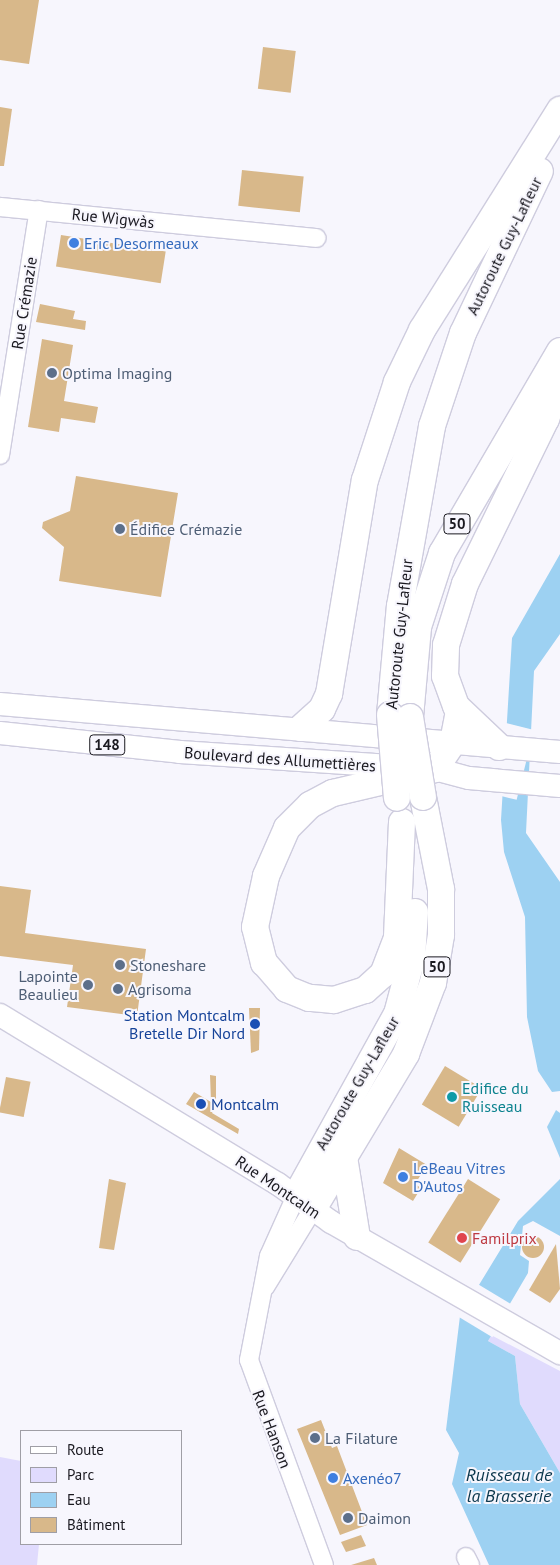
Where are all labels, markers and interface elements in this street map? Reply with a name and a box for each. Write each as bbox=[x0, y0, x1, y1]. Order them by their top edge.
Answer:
street label: Autoroute Guy-Lafleur bbox=[462, 174, 546, 318]
street label: Rue Wìgwàs bbox=[71, 204, 155, 232]
place label: Eric Desormeaux bbox=[84, 233, 199, 253]
marker: Eric Desormeaux bbox=[68, 237, 80, 249]
street label: Rue Crémazie bbox=[7, 255, 41, 351]
place label: Optima Imaging bbox=[62, 363, 172, 383]
marker: Optima Imaging bbox=[46, 367, 58, 379]
road number: 50 bbox=[443, 512, 471, 536]
place label: Édifice Crémazie bbox=[130, 519, 242, 539]
marker: Édifice Crémazie bbox=[114, 523, 126, 535]
street label: Autoroute Guy-Lafleur bbox=[382, 558, 416, 710]
road number: 148 bbox=[88, 732, 126, 758]
street label: Boulevard des Allumettières bbox=[183, 743, 377, 775]
road number: 50 bbox=[423, 954, 451, 980]
place label: Stoneshare bbox=[130, 955, 206, 975]
marker: Stoneshare bbox=[114, 959, 126, 971]
place label: Lapointe Beaulieu bbox=[18, 966, 78, 1004]
marker: Lapointe Beaulieu bbox=[82, 979, 94, 991]
place label: Agrisoma bbox=[128, 979, 192, 999]
marker: Agrisoma bbox=[112, 983, 124, 995]
place label: Station Montcalm Bretelle Dir Nord bbox=[124, 1005, 245, 1043]
street label: Autoroute Guy-Lafleur bbox=[311, 1013, 403, 1153]
marker: Station Montcalm Bretelle Dir Nord bbox=[249, 1018, 261, 1030]
place label: Edifice du Ruisseau bbox=[462, 1078, 529, 1116]
marker: Edifice du Ruisseau bbox=[446, 1091, 458, 1103]
place label: Montcalm bbox=[211, 1094, 279, 1114]
marker: Montcalm bbox=[195, 1098, 207, 1110]
street label: Rue Montcalm bbox=[232, 1152, 324, 1222]
place label: LeBeau Vitres D'Autos bbox=[413, 1158, 506, 1196]
marker: LeBeau Vitres D'Autos bbox=[397, 1171, 409, 1183]
place label: Familprix bbox=[472, 1228, 537, 1248]
marker: Familprix bbox=[456, 1232, 468, 1244]
street label: Rue Hanson bbox=[248, 1387, 296, 1471]
place label: La Filature bbox=[325, 1428, 398, 1448]
legend bbox=[20, 1430, 182, 1545]
marker: La Filature bbox=[309, 1432, 321, 1444]
text: Route bbox=[67, 1440, 104, 1459]
text: Parc bbox=[67, 1465, 94, 1484]
water label: Ruisseau de la Brasserie bbox=[466, 1465, 552, 1508]
place label: Axenéo7 bbox=[343, 1468, 402, 1488]
marker: Axenéo7 bbox=[327, 1472, 339, 1484]
text: Eau bbox=[67, 1490, 91, 1509]
place label: Daimon bbox=[358, 1508, 411, 1528]
marker: Daimon bbox=[342, 1512, 354, 1524]
text: Bâtiment bbox=[67, 1515, 125, 1534]

